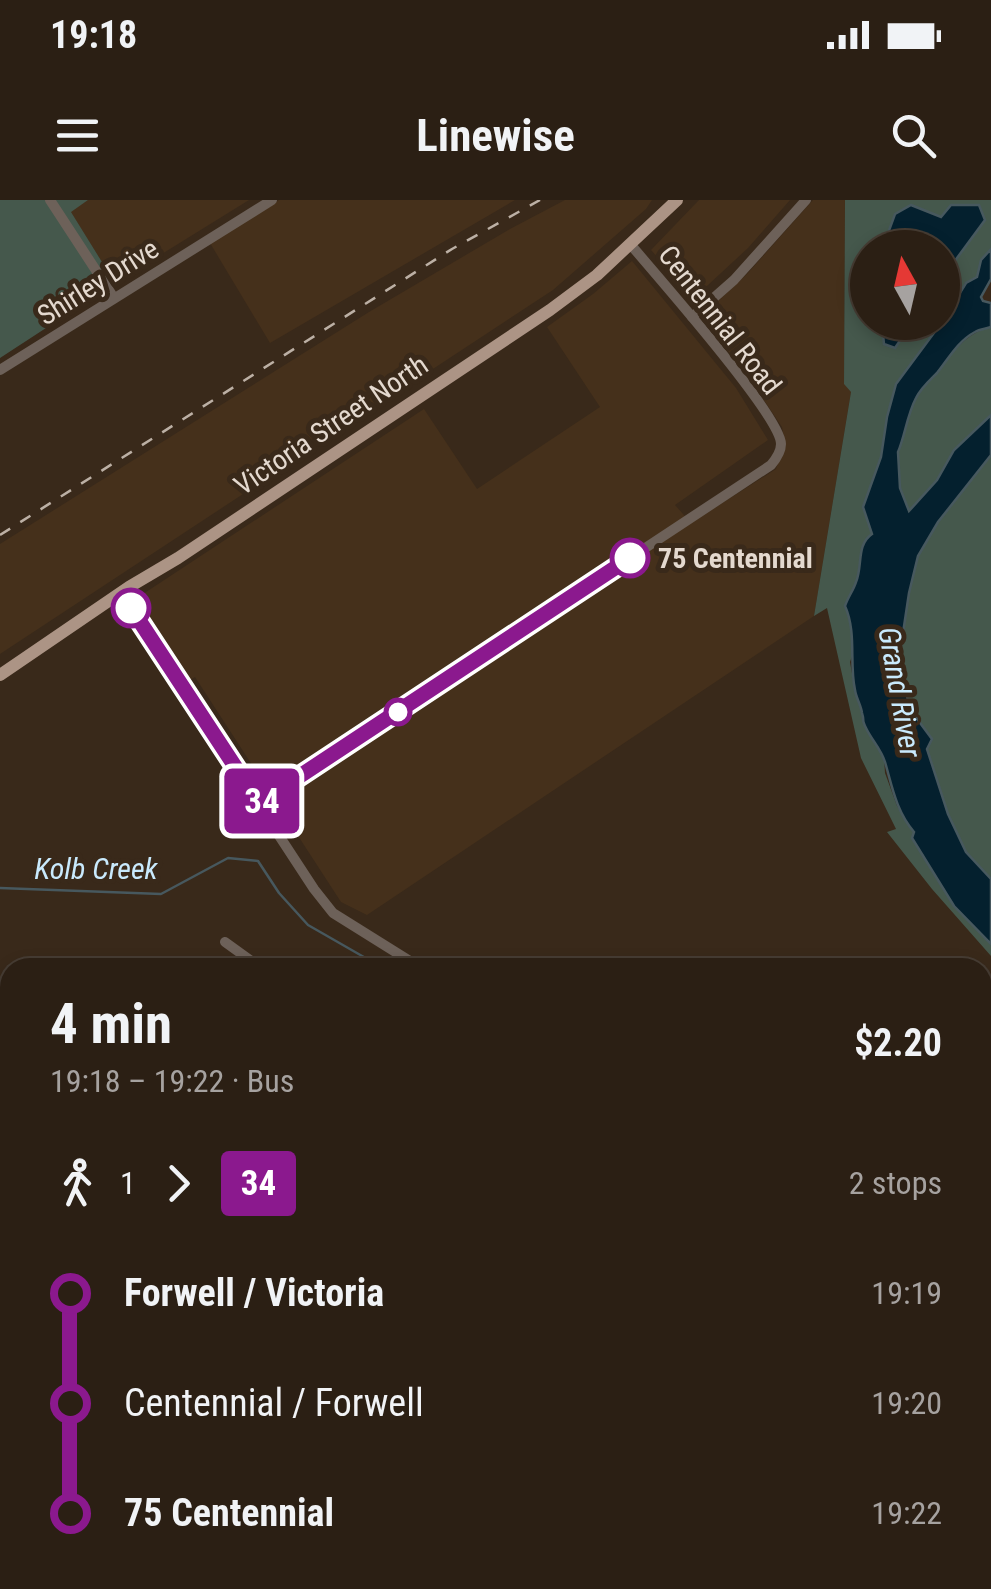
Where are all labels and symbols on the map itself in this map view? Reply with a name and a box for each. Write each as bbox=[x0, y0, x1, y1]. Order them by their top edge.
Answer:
north arrow bbox=[850, 230, 960, 340]
street label: Shirley Drive bbox=[31, 232, 165, 332]
street label: Centennial Road bbox=[652, 239, 788, 401]
street label: Victoria Street North bbox=[228, 348, 434, 502]
marker: 75 Centennial bbox=[611, 539, 649, 577]
place label: 75 Centennial bbox=[658, 542, 813, 575]
unlabelled marker bbox=[112, 589, 150, 627]
water label: Grand River bbox=[871, 624, 929, 761]
unlabelled marker bbox=[385, 699, 411, 725]
line badge: 34 bbox=[217, 768, 307, 834]
water label: Kolb Creek bbox=[34, 851, 159, 886]

